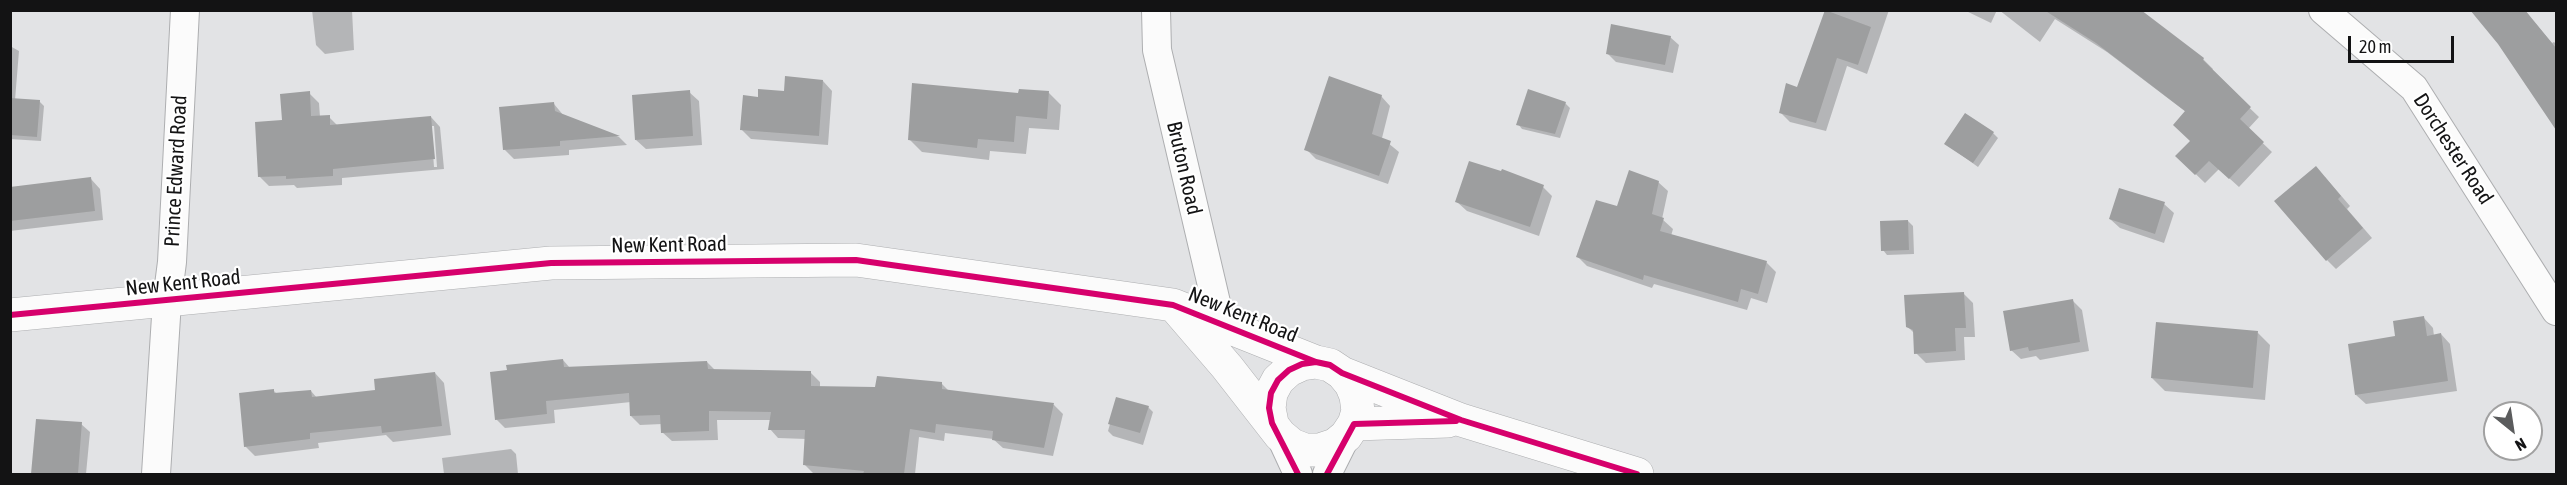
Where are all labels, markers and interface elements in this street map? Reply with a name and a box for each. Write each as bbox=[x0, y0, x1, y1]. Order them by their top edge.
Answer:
scale bar bbox=[2351, 24, 2458, 62]
text: 20 m bbox=[2359, 36, 2391, 57]
street label: Dorchester Road bbox=[2408, 89, 2498, 209]
street label: Prince Edward Road bbox=[159, 95, 193, 247]
street label: Bruton Road bbox=[1161, 119, 1207, 217]
street label: New Kent Road bbox=[611, 231, 727, 259]
street label: New Kent Road bbox=[124, 264, 242, 302]
street label: New Kent Road bbox=[1185, 282, 1301, 348]
north arrow bbox=[2483, 401, 2543, 461]
text: N bbox=[2512, 435, 2530, 455]

